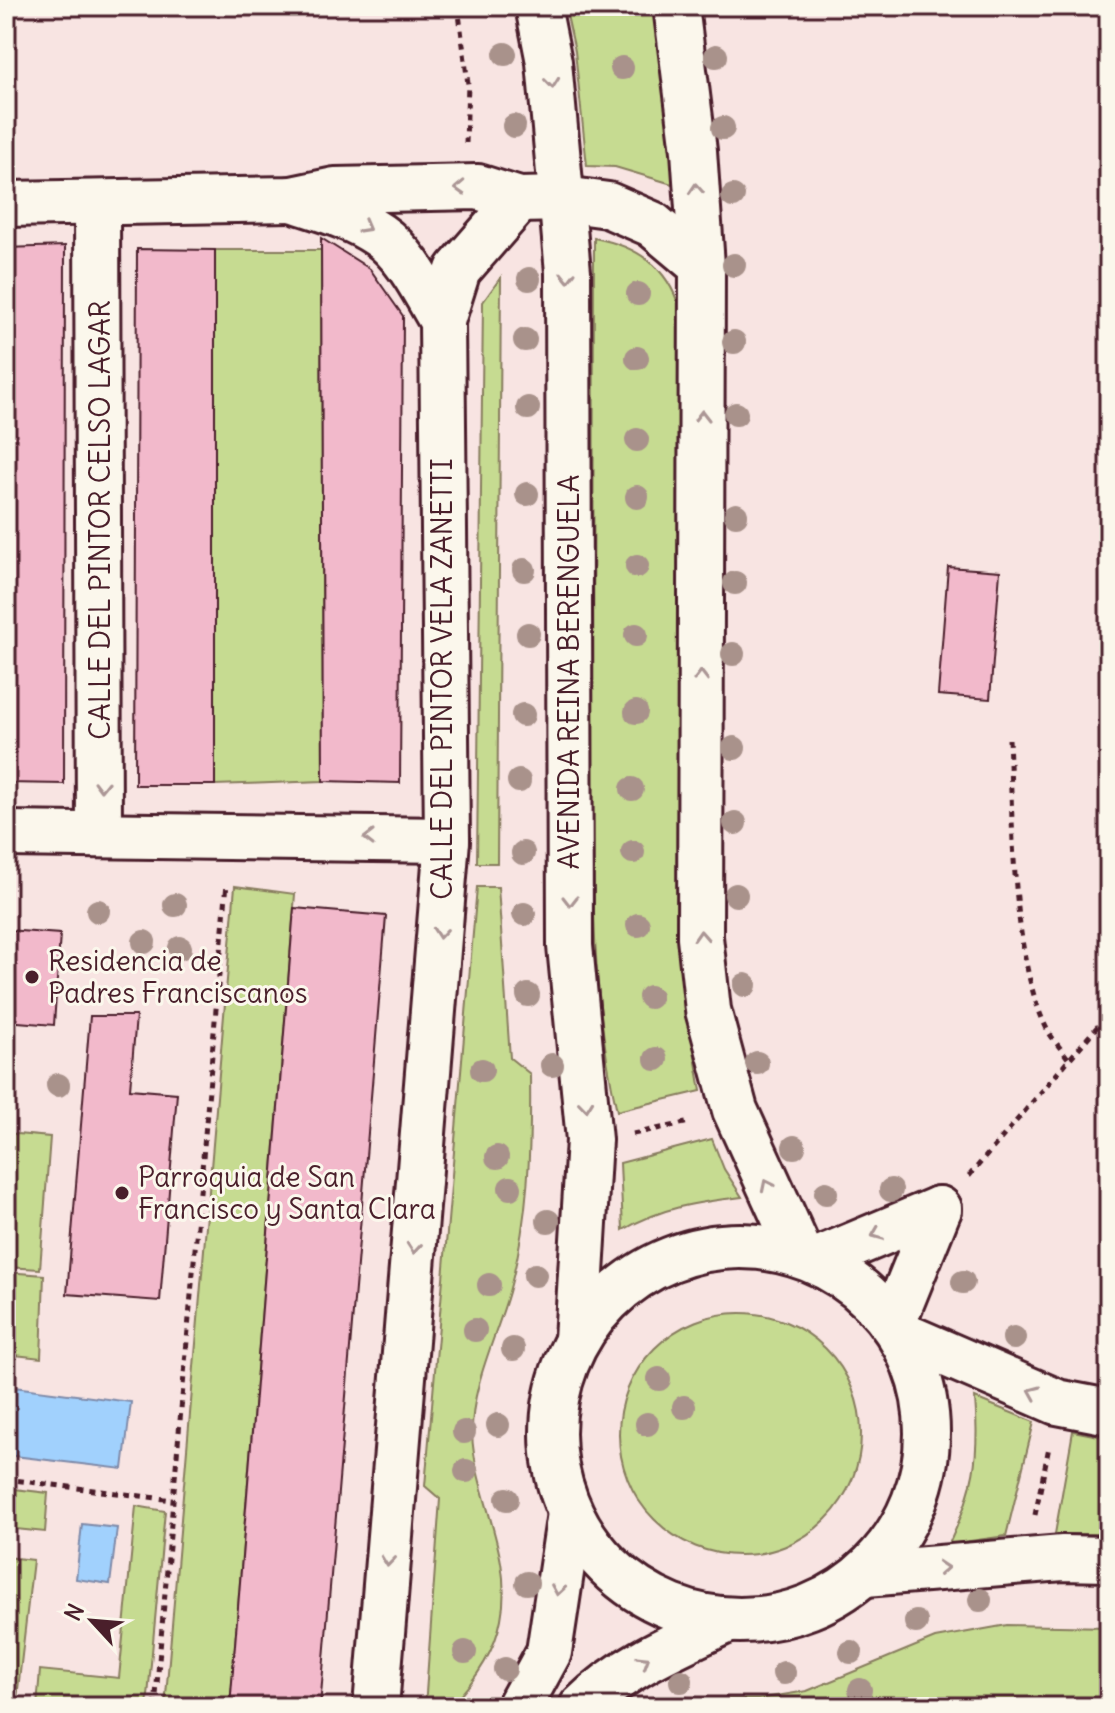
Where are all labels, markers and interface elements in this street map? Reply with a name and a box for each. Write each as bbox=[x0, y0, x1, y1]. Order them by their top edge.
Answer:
one-way arrow bbox=[543, 77, 560, 90]
one-way arrow bbox=[453, 179, 466, 196]
one-way arrow bbox=[688, 182, 705, 195]
one-way arrow bbox=[356, 217, 370, 233]
one-way arrow bbox=[559, 271, 577, 284]
street label: CALLE DEL PINTOR CELSO LAGAR bbox=[82, 300, 118, 740]
one-way arrow bbox=[693, 409, 711, 422]
street label: CALLE DEL PINTOR VELA ZANETTI bbox=[424, 458, 460, 900]
street label: AVENIDA REINA BERENGUELA bbox=[551, 474, 587, 870]
one-way arrow bbox=[692, 669, 710, 682]
one-way arrow bbox=[92, 780, 110, 793]
one-way arrow bbox=[362, 829, 375, 847]
one-way arrow bbox=[561, 895, 579, 908]
one-way arrow bbox=[431, 927, 448, 940]
one-way arrow bbox=[693, 929, 710, 942]
place label: Residencia de Padres Franciscanos bbox=[48, 943, 308, 1011]
marker: Residencia de Padres Franciscanos bbox=[23, 968, 41, 986]
one-way arrow bbox=[577, 1100, 594, 1113]
place label: Parroquia de San Francisco y Santa Clara bbox=[138, 1159, 436, 1227]
one-way arrow bbox=[761, 1179, 777, 1194]
marker: Parroquia de San Francisco y Santa Clara bbox=[113, 1184, 131, 1202]
one-way arrow bbox=[870, 1224, 884, 1241]
one-way arrow bbox=[406, 1242, 423, 1255]
one-way arrow bbox=[1028, 1385, 1042, 1401]
one-way arrow bbox=[379, 1555, 396, 1568]
one-way arrow bbox=[937, 1560, 950, 1577]
north arrow bbox=[52, 1581, 132, 1661]
one-way arrow bbox=[550, 1583, 567, 1597]
text: N bbox=[58, 1599, 90, 1625]
one-way arrow bbox=[635, 1656, 650, 1671]

